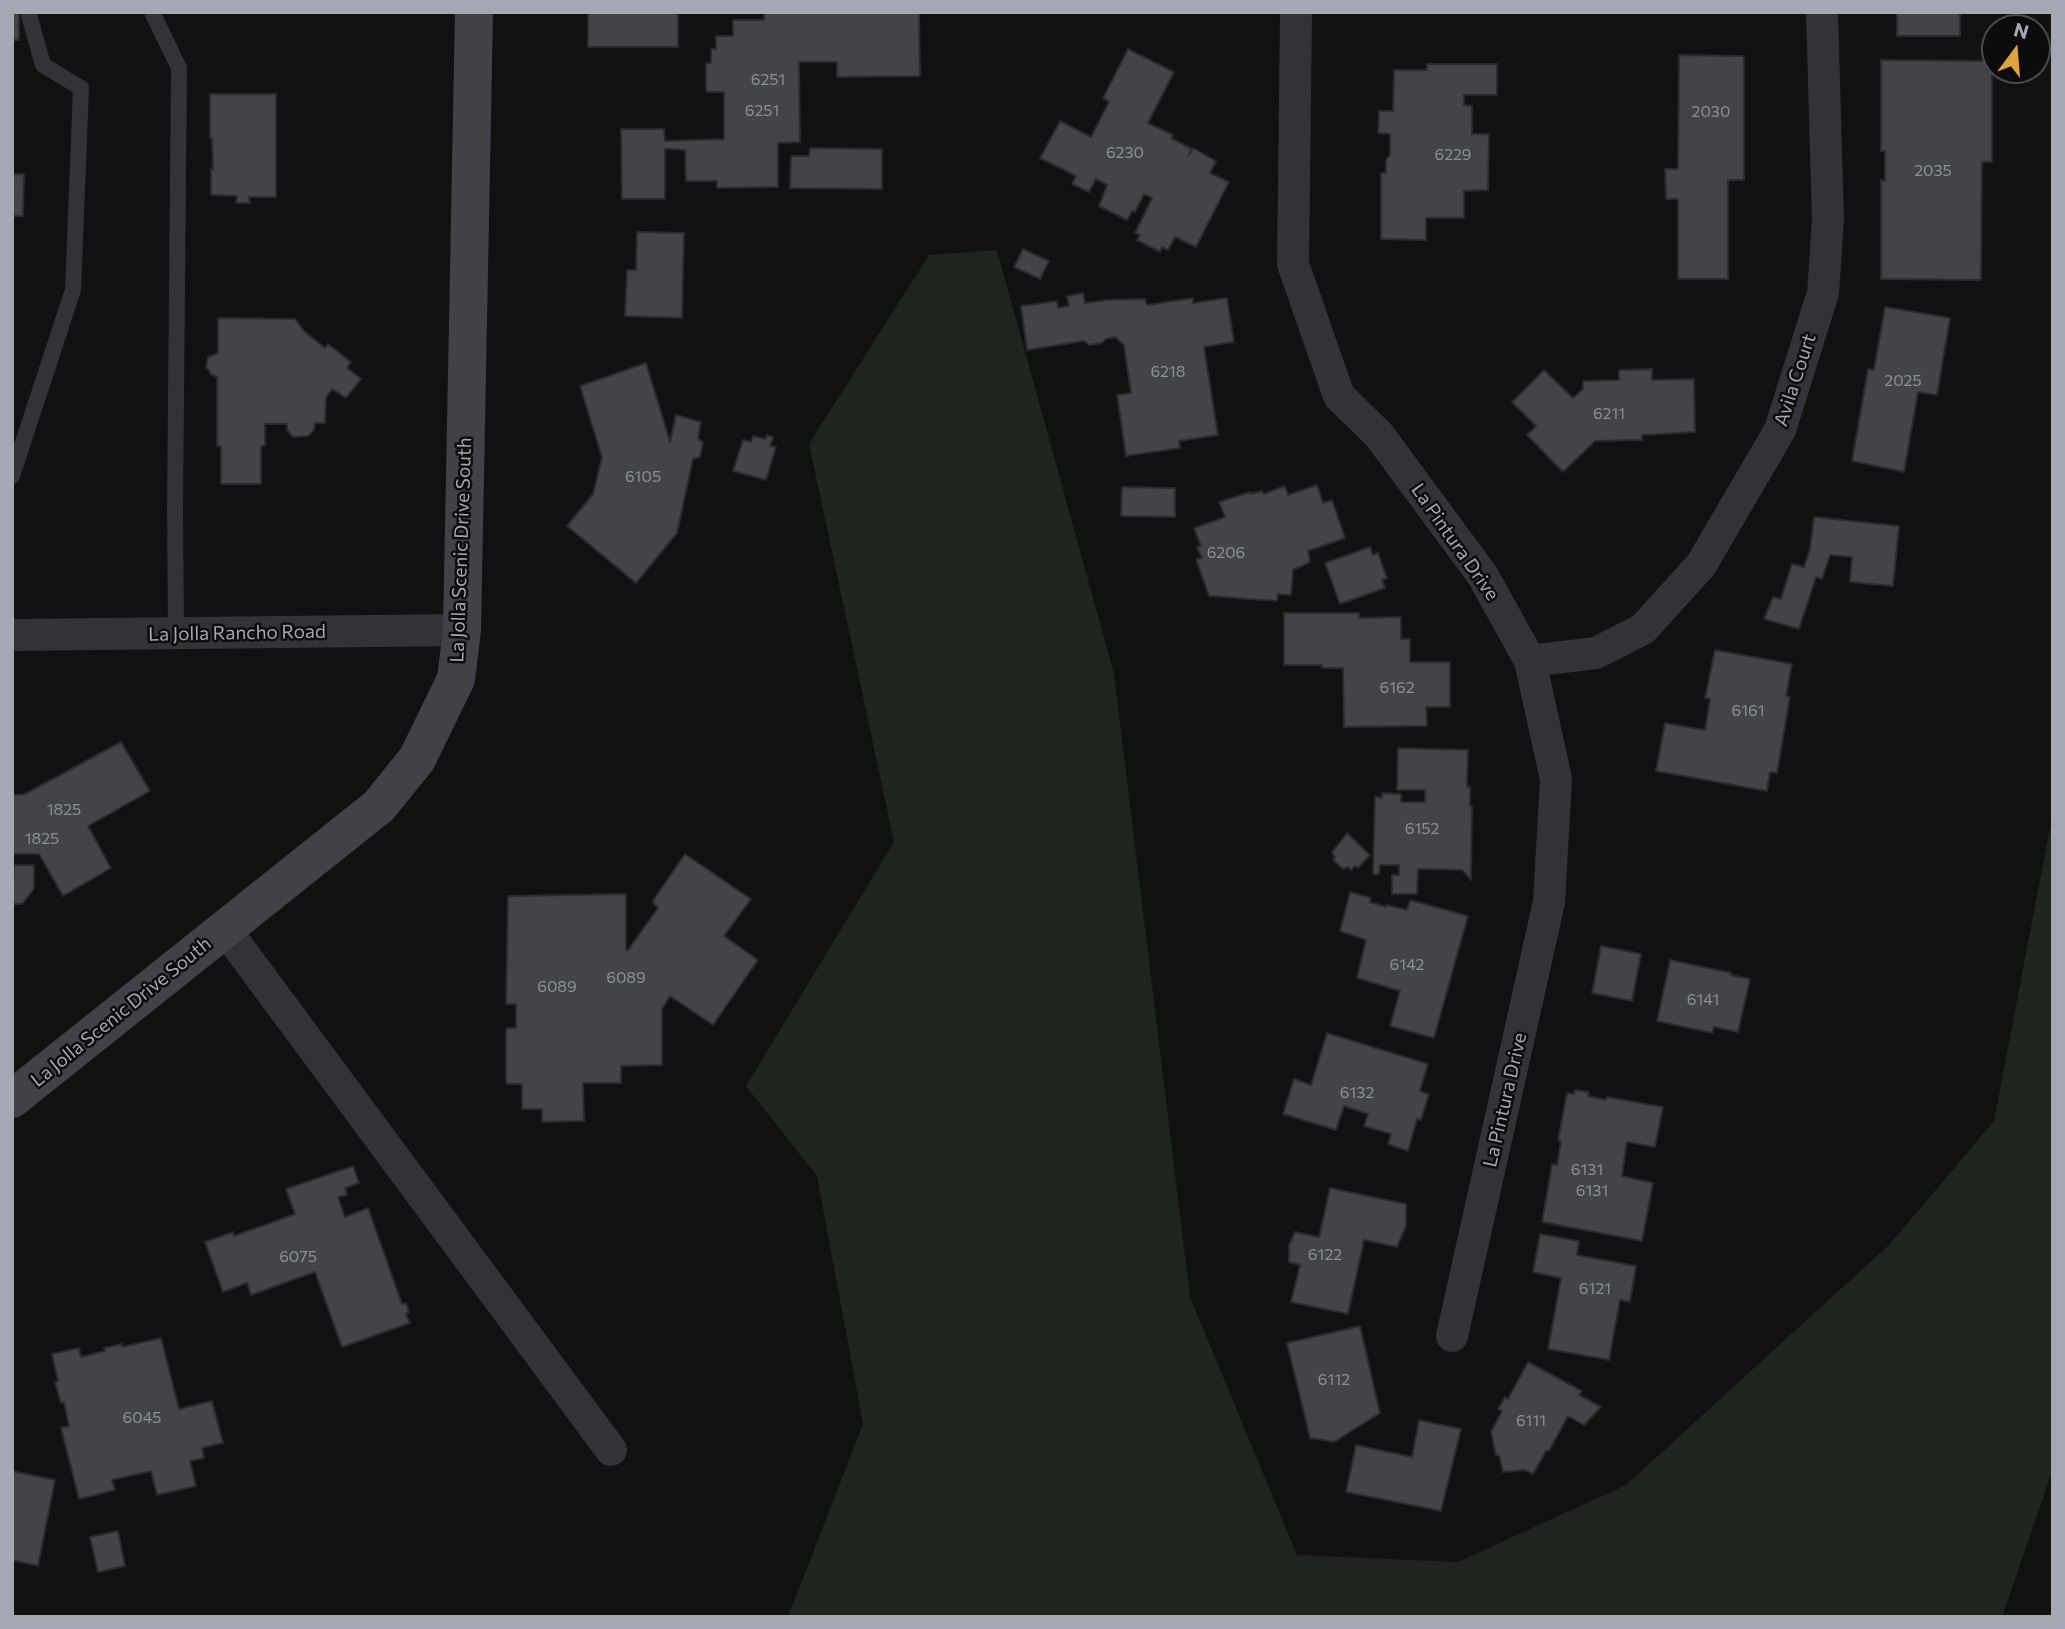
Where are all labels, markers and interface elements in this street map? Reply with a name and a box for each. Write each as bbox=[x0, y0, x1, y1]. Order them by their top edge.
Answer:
north arrow bbox=[1981, 14, 2051, 84]
text: N bbox=[2011, 17, 2031, 43]
house number: 6251 bbox=[751, 70, 785, 90]
house number: 6251 bbox=[745, 101, 779, 121]
house number: 2030 bbox=[1692, 102, 1730, 122]
house number: 6230 bbox=[1106, 143, 1144, 163]
house number: 6229 bbox=[1434, 145, 1472, 165]
house number: 2035 bbox=[1914, 161, 1952, 181]
street label: Avila Court bbox=[1769, 331, 1821, 429]
house number: 6218 bbox=[1150, 362, 1186, 382]
house number: 2025 bbox=[1884, 371, 1922, 391]
house number: 6211 bbox=[1593, 404, 1625, 424]
street label: La Jolla Scenic Drive South bbox=[446, 437, 476, 663]
house number: 6105 bbox=[625, 467, 661, 487]
street label: La Pintura Drive bbox=[1406, 479, 1504, 605]
house number: 6206 bbox=[1207, 543, 1245, 563]
street label: La Jolla Rancho Road bbox=[148, 620, 326, 646]
house number: 6162 bbox=[1379, 678, 1415, 698]
house number: 6161 bbox=[1731, 701, 1765, 721]
house number: 1825 bbox=[47, 800, 81, 820]
house number: 6152 bbox=[1405, 819, 1439, 839]
house number: 1825 bbox=[25, 829, 59, 849]
street label: La Jolla Scenic Drive South bbox=[26, 932, 216, 1092]
house number: 6142 bbox=[1390, 955, 1424, 975]
house number: 6089 bbox=[606, 968, 646, 988]
house number: 6089 bbox=[537, 977, 577, 997]
house number: 6141 bbox=[1687, 990, 1719, 1010]
street label: La Pintura Drive bbox=[1478, 1030, 1532, 1170]
house number: 6132 bbox=[1340, 1083, 1374, 1103]
house number: 6131 bbox=[1571, 1160, 1603, 1180]
house number: 6131 bbox=[1576, 1181, 1608, 1201]
house number: 6122 bbox=[1308, 1245, 1342, 1265]
house number: 6075 bbox=[279, 1247, 317, 1267]
house number: 6121 bbox=[1579, 1279, 1611, 1299]
house number: 6112 bbox=[1318, 1370, 1350, 1390]
house number: 6045 bbox=[123, 1408, 161, 1428]
house number: 6111 bbox=[1516, 1411, 1546, 1431]

